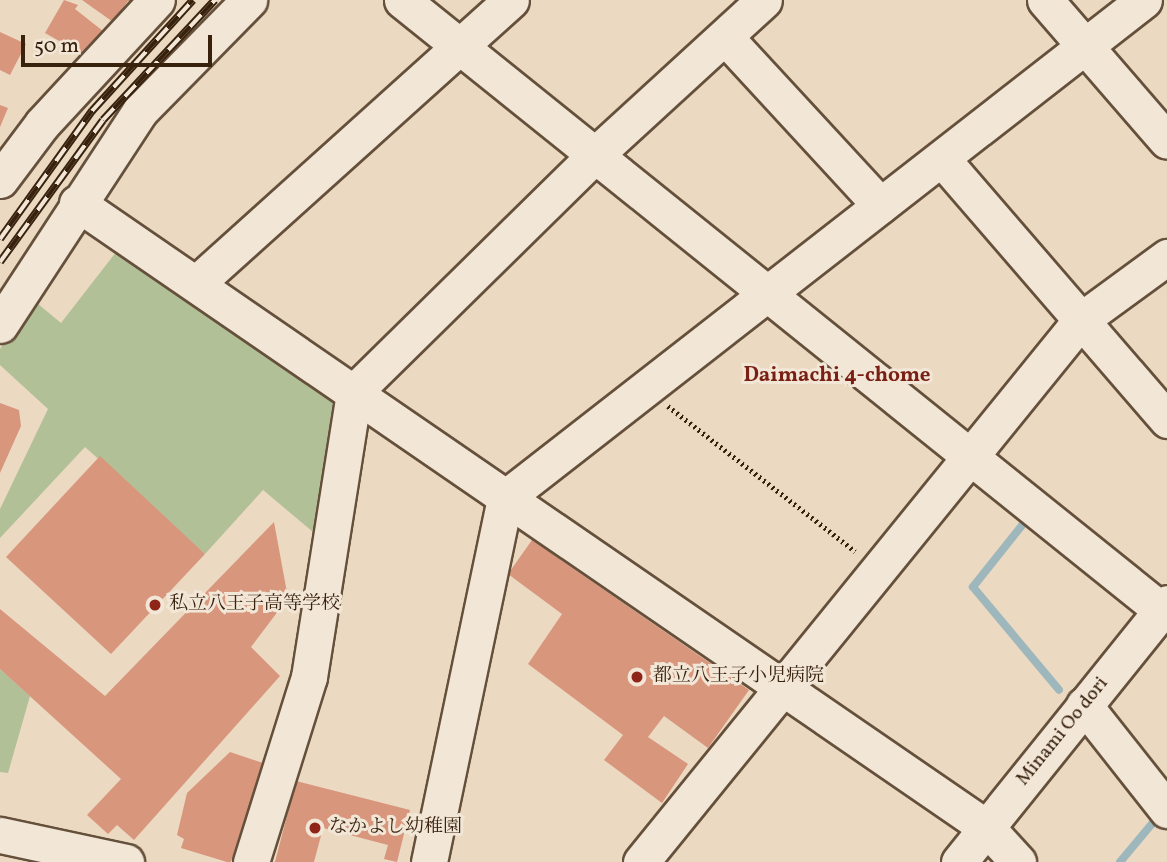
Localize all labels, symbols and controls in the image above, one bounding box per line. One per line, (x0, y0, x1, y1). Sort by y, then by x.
scale bar (24, 21, 215, 65)
text: 50 m (34, 32, 79, 61)
district label: Daimachi 4-chome (743, 363, 931, 389)
place label: 私立八王子高等学校 (169, 594, 340, 616)
marker: 私立八王子高等学校 (147, 597, 163, 613)
place label: 都立八王子小児病院 (653, 666, 824, 688)
marker: 都立八王子小児病院 (627, 667, 647, 687)
street label: Minami Oo dori (1012, 673, 1114, 791)
place label: なかよし幼稚園 (329, 817, 462, 839)
marker: なかよし幼稚園 (307, 820, 323, 836)

